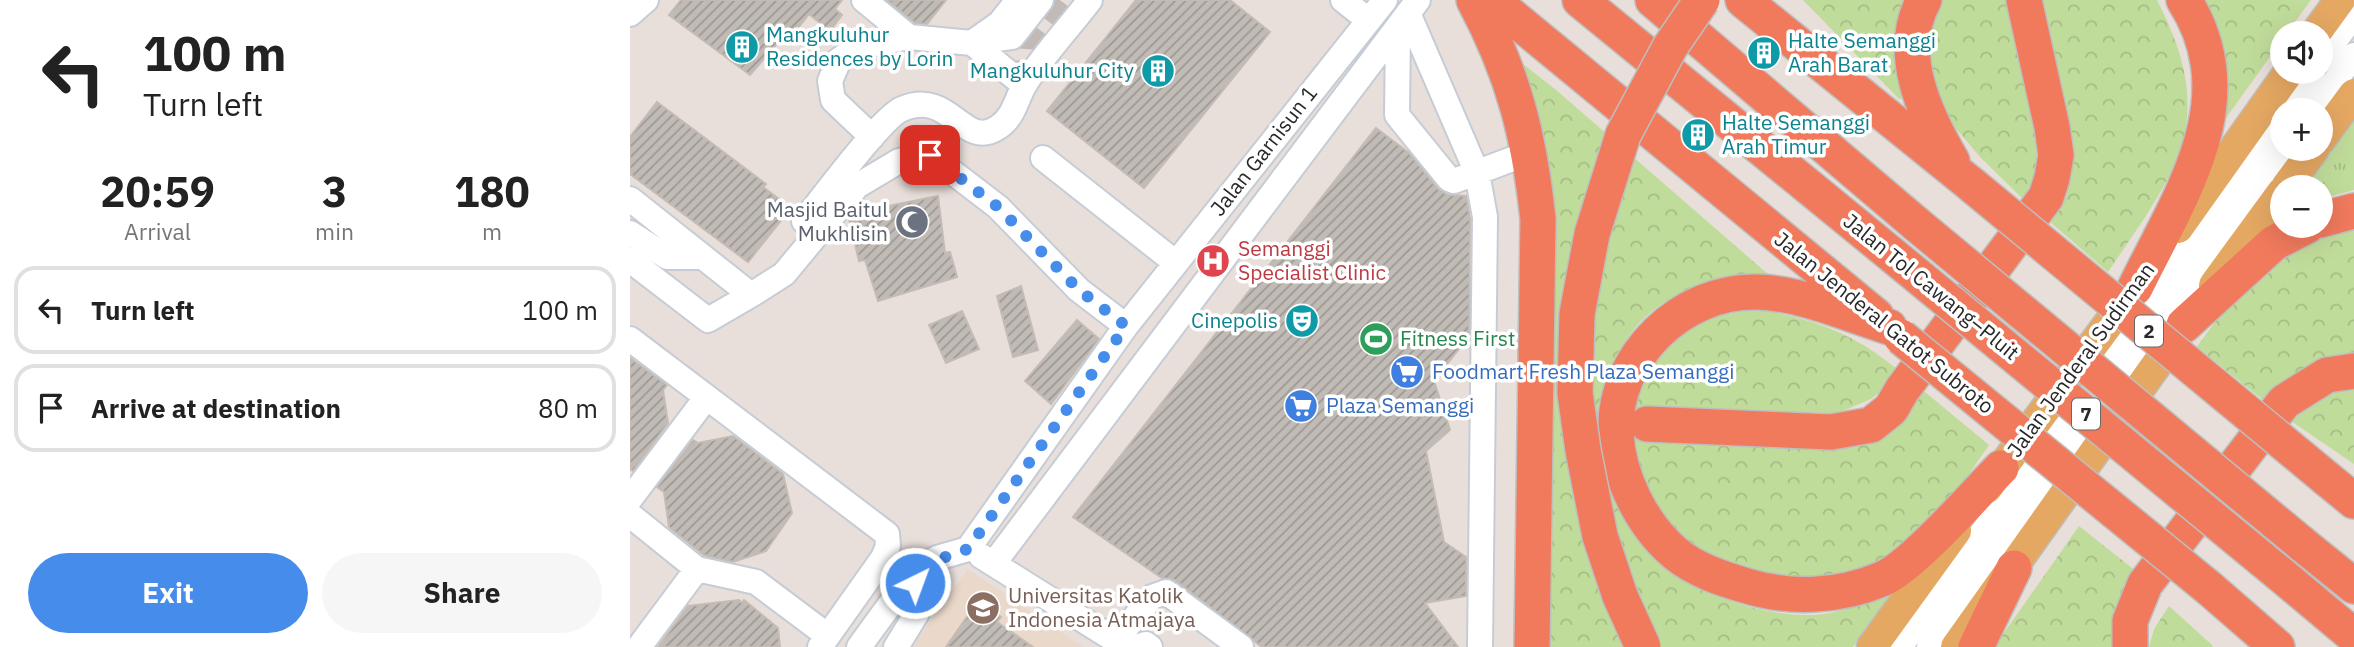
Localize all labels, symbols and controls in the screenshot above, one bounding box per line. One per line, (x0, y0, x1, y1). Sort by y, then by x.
place label: Mangkuluhur Residences by Lorin (766, 20, 953, 72)
text: 100 m (143, 21, 287, 84)
map controls (2270, 21, 2333, 238)
button: sound (2270, 21, 2333, 84)
place label: Halte Semanggi Arah Barat (1788, 26, 1936, 78)
icon: left (28, 28, 119, 119)
building icon: Mangkuluhur Residences by Lorin (723, 28, 761, 66)
building icon: Halte Semanggi Arah Barat (1745, 34, 1783, 72)
building icon: Mangkuluhur City (1139, 52, 1177, 90)
place label: Mangkuluhur City (970, 56, 1135, 84)
street label: Jalan Garnisun 1 (1204, 79, 1323, 221)
text: Turn left (143, 83, 263, 125)
button: + (2270, 98, 2333, 161)
place label: Halte Semanggi Arah Timur (1722, 108, 1870, 160)
building icon: Halte Semanggi Arah Timur (1679, 116, 1717, 154)
pin (900, 125, 960, 185)
icon: arrive (911, 136, 949, 174)
text: 20:59 (100, 164, 215, 219)
text: 3 (322, 164, 347, 219)
text: 180 (454, 164, 530, 219)
button: − (2270, 175, 2333, 238)
place label: Masjid Baitul Mukhlisin (767, 195, 888, 247)
mosque icon: Masjid Baitul Mukhlisin (893, 203, 931, 241)
street label: Jalan Tol Cawang–Pluit (1838, 207, 2025, 366)
text: Arrival (124, 216, 191, 246)
text: min (315, 216, 354, 246)
text: m (482, 216, 502, 246)
street label: Jalan Jenderal Gatot Subroto (1769, 225, 2000, 420)
place label: Semanggi Specialist Clinic (1238, 234, 1386, 286)
hospital icon: Semanggi Specialist Clinic (1194, 242, 1232, 280)
street label: Jalan Jenderal Sudirman (2000, 257, 2160, 462)
icon: left (32, 291, 70, 329)
text: Turn left (91, 293, 194, 327)
text: 100 m (522, 293, 598, 327)
theatre icon: Cinepolis (1283, 302, 1321, 340)
place label: Cinepolis (1191, 306, 1278, 334)
road number: 2 (2135, 316, 2163, 346)
sports icon: Fitness First (1357, 320, 1395, 358)
place label: Fitness First (1400, 324, 1515, 352)
supermarket icon: Foodmart Fresh Plaza Semanggi (1388, 353, 1426, 391)
place label: Foodmart Fresh Plaza Semanggi (1432, 357, 1734, 385)
supermarket icon: Plaza Semanggi (1282, 387, 1320, 425)
icon: arrive (32, 389, 70, 427)
text: Arrive at destination (91, 391, 341, 425)
text: 80 m (538, 391, 598, 425)
place label: Plaza Semanggi (1326, 391, 1474, 419)
road number: 7 (2072, 398, 2100, 430)
position arrow (878, 546, 952, 620)
button: Exit (28, 553, 308, 633)
button: Share (322, 553, 602, 633)
place label: Universitas Katolik Indonesia Atmajaya (1008, 581, 1195, 633)
school or university icon: Universitas Katolik Indonesia Atmajaya (964, 589, 1002, 627)

